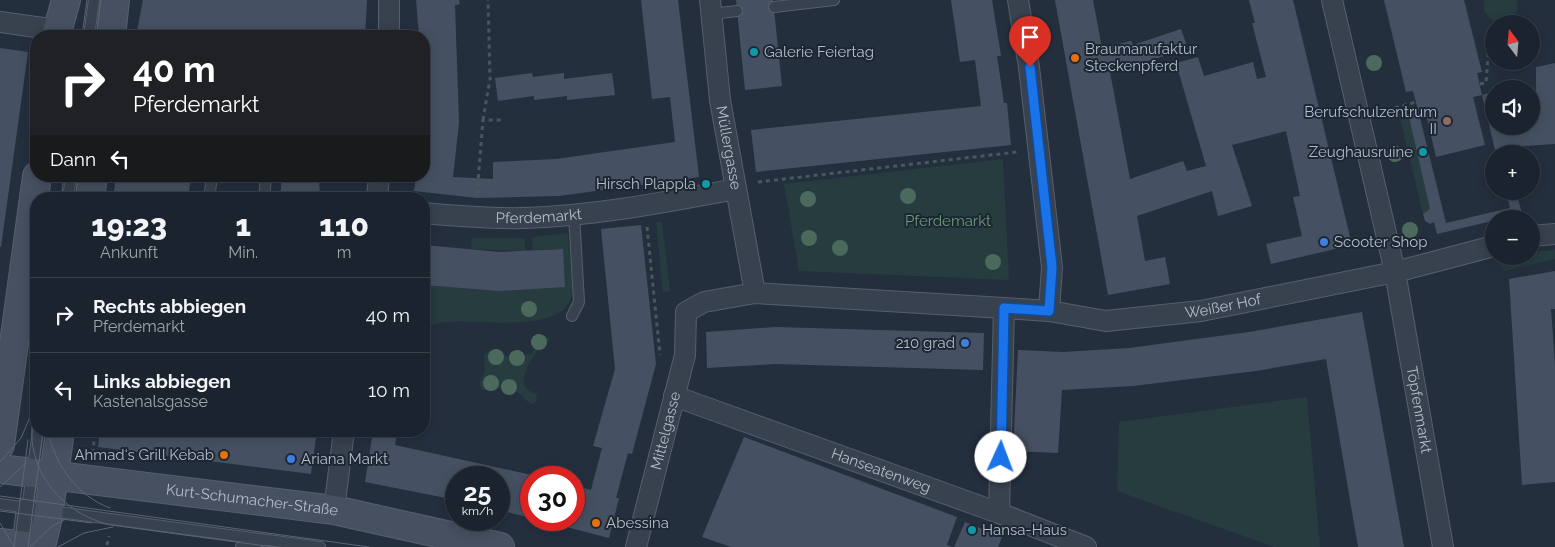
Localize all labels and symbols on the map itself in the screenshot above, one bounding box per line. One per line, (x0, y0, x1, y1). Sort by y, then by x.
north arrow (1485, 15, 1540, 70)
pin (1009, 16, 1051, 67)
place label: Braumanufaktur Steckenpferd (1085, 40, 1198, 75)
place label: Galerie Feiertag (764, 43, 874, 61)
marker: Galerie Feiertag (748, 46, 760, 58)
marker: Braumanufaktur Steckenpferd (1069, 52, 1081, 64)
place label: Berufschulzentrum II (1304, 103, 1437, 138)
street label: Müllergasse (712, 104, 745, 191)
marker: Berufschulzentrum II (1441, 115, 1453, 127)
place label: Zeughausruine (1309, 143, 1413, 161)
marker: Zeughausruine (1417, 146, 1429, 158)
place label: Hirsch Plappla (596, 175, 696, 193)
marker: Hirsch Plappla (700, 178, 712, 190)
street label: Pferdemarkt (495, 205, 583, 227)
park label: Pferdemarkt (905, 212, 991, 230)
place label: Scooter Shop (1334, 233, 1427, 251)
marker: Scooter Shop (1318, 236, 1330, 248)
street label: Weißer Hof (1184, 290, 1264, 322)
place label: 210 grad (896, 334, 955, 352)
marker: 210 grad (959, 337, 971, 349)
street label: Töpfenmarkt (1403, 365, 1435, 455)
street label: Mittelgasse (647, 390, 684, 472)
position arrow (974, 430, 1026, 482)
street label: Hanseatenweg (829, 444, 933, 497)
place label: Ahmad‘s Grill Kebab (74, 446, 214, 464)
marker: Ahmad‘s Grill Kebab (218, 449, 230, 461)
place label: Ariana Markt (301, 450, 388, 468)
marker: Ariana Markt (285, 453, 297, 465)
speed limit sign: 30 (520, 466, 585, 531)
street label: Kurt-Schumacher-Straße (165, 480, 339, 519)
place label: Abessina (606, 514, 669, 532)
marker: Abessina (590, 517, 602, 529)
place label: Hansa-Haus (982, 521, 1067, 539)
marker: Hansa-Haus (966, 524, 978, 536)

